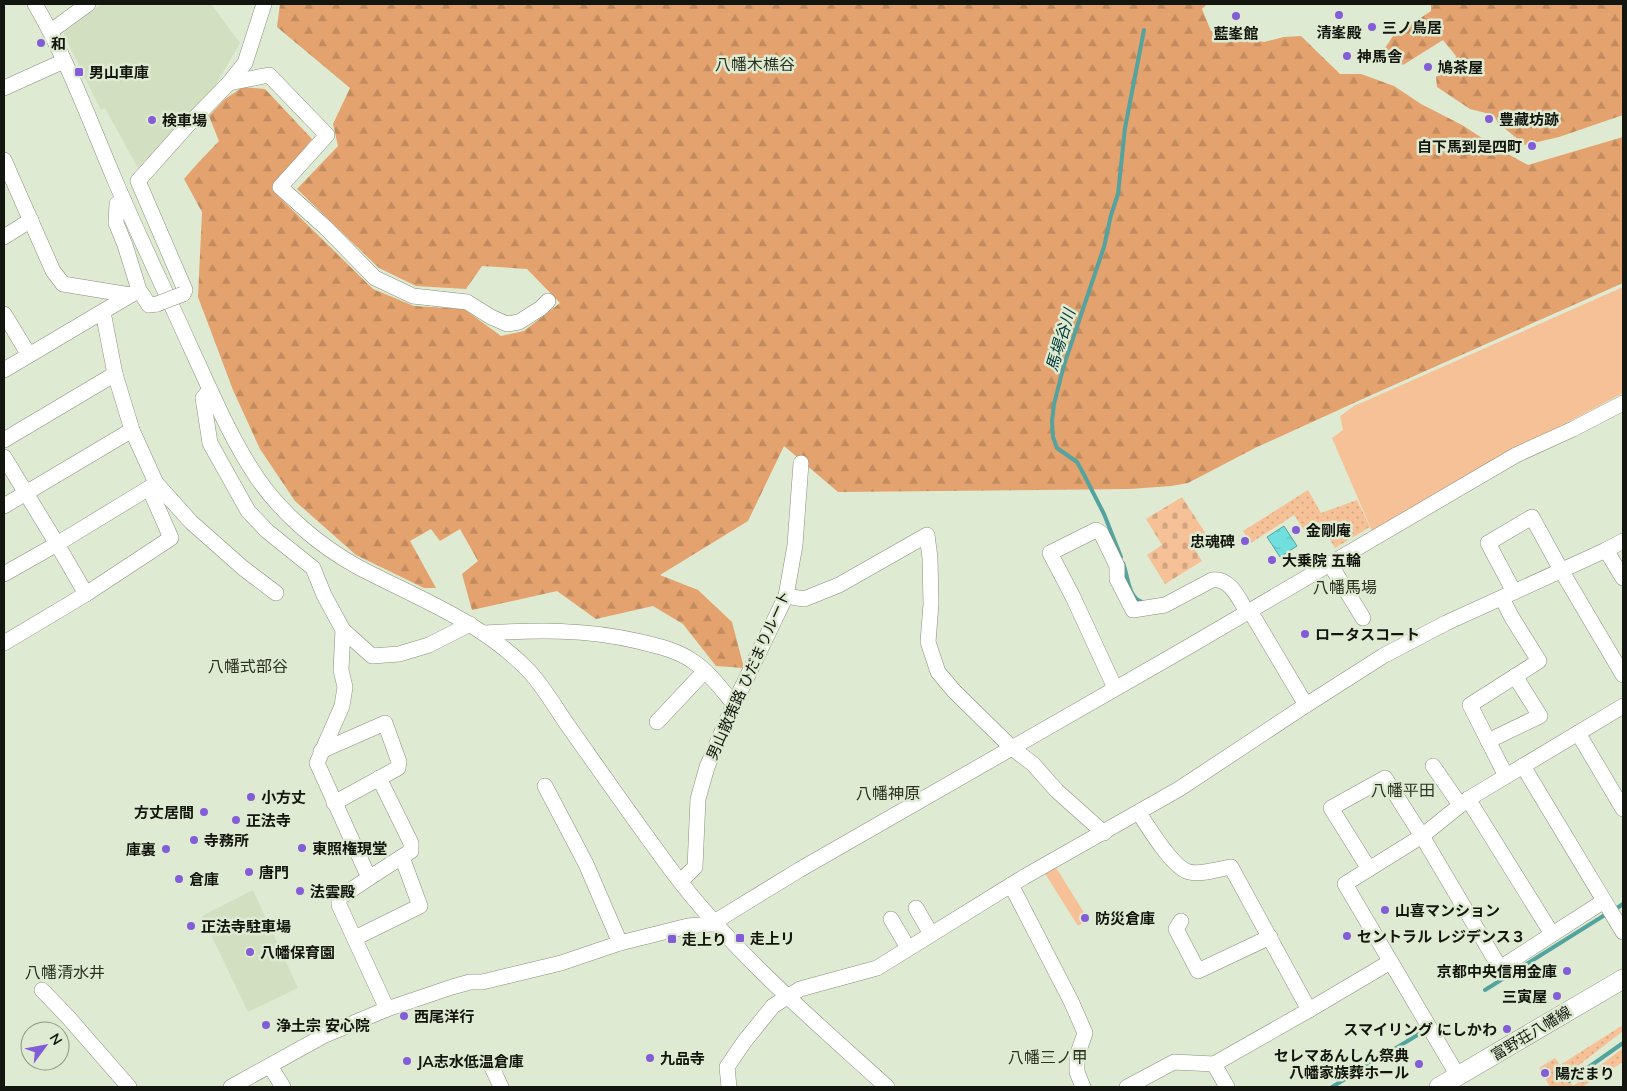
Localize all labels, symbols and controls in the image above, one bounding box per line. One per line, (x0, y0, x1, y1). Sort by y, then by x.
marker: 清峯殿 (1333, 9, 1345, 21)
marker: 藍峯館 (1230, 10, 1242, 22)
place label: 三ノ鳥居 (1382, 18, 1442, 37)
marker: 三ノ鳥居 (1366, 21, 1378, 33)
place label: 清峯殿 (1316, 23, 1362, 42)
place label: 藍峯館 (1213, 24, 1259, 43)
place label: 和 (51, 34, 66, 53)
marker: 和 (35, 37, 47, 49)
place label: 神馬舎 (1356, 47, 1403, 66)
marker: 神馬舎 (1341, 50, 1353, 62)
district label: 八幡木樵谷 (715, 54, 795, 74)
place label: 鳩茶屋 (1438, 58, 1483, 77)
marker: 鳩茶屋 (1422, 61, 1434, 73)
place label: 男山車庫 (89, 63, 149, 82)
marker: 男山車庫 (73, 66, 85, 78)
place label: 豊藏坊跡 (1499, 110, 1559, 129)
place label: 検車場 (162, 111, 207, 130)
marker: 豊藏坊跡 (1483, 113, 1495, 125)
marker: 検車場 (146, 114, 158, 126)
place label: 自下馬到是四町 (1417, 137, 1522, 156)
marker: 自下馬到是四町 (1526, 140, 1538, 152)
water label: 馬場谷川 (1041, 305, 1080, 374)
place label: 金剛庵 (1306, 521, 1351, 540)
marker: 金剛庵 (1290, 524, 1302, 536)
place label: 忠魂碑 (1190, 532, 1235, 551)
marker: 忠魂碑 (1239, 535, 1251, 547)
place label: 大乗院 五輪 (1282, 551, 1361, 570)
marker: 大乗院 五輪 (1266, 554, 1278, 566)
district label: 八幡馬場 (1313, 577, 1377, 597)
street label: 男山散策路 ひだまりルート (702, 587, 794, 763)
place label: ロータスコート (1315, 625, 1420, 644)
marker: ロータスコート (1299, 628, 1311, 640)
district label: 八幡式部谷 (208, 656, 288, 676)
district label: 八幡平田 (1371, 780, 1435, 800)
district label: 八幡神原 (856, 783, 920, 803)
place label: 小方丈 (261, 788, 306, 807)
marker: 小方丈 (245, 791, 257, 803)
place label: 方丈居間 (134, 803, 194, 822)
marker: 方丈居間 (198, 806, 210, 818)
place label: 正法寺 (246, 811, 291, 830)
marker: 正法寺 (230, 814, 242, 826)
place label: 寺務所 (204, 831, 249, 850)
marker: 寺務所 (188, 834, 200, 846)
place label: 東照権現堂 (312, 839, 387, 858)
place label: 庫裏 (126, 840, 156, 859)
marker: 東照権現堂 (296, 842, 308, 854)
marker: 庫裏 (160, 843, 172, 855)
place label: 唐門 (259, 863, 289, 882)
marker: 唐門 (243, 866, 255, 878)
place label: 倉庫 (189, 870, 219, 889)
marker: 倉庫 (173, 873, 185, 885)
place label: 法雲殿 (310, 882, 355, 901)
marker: 法雲殿 (294, 885, 306, 897)
place label: 山喜マンション (1395, 901, 1500, 920)
marker: 山喜マンション (1379, 904, 1391, 916)
place label: 防災倉庫 (1095, 909, 1155, 928)
marker: 防災倉庫 (1079, 912, 1091, 924)
place label: 正法寺駐車場 (201, 917, 291, 936)
marker: 正法寺駐車場 (185, 920, 197, 932)
place label: セントラル レジデンス３ (1357, 927, 1526, 946)
place label: 走上リ (750, 929, 795, 948)
place label: 走上り (682, 930, 727, 949)
marker: セントラル レジデンス３ (1341, 930, 1353, 942)
marker: 走上リ (734, 932, 746, 944)
marker: 走上り (666, 933, 678, 945)
place label: 八幡保育園 (260, 943, 335, 962)
marker: 八幡保育園 (244, 946, 256, 958)
district label: 八幡清水井 (25, 962, 105, 982)
place label: 京都中央信用金庫 (1437, 962, 1557, 981)
marker: 京都中央信用金庫 (1561, 965, 1573, 977)
place label: 三寅屋 (1502, 987, 1547, 1006)
marker: 三寅屋 (1551, 990, 1563, 1002)
street label: 富野荘八幡線 (1488, 1002, 1574, 1064)
place label: 西尾洋行 (414, 1007, 474, 1026)
marker: 西尾洋行 (398, 1010, 410, 1022)
place label: 浄土宗 安心院 (276, 1016, 370, 1035)
marker: 浄土宗 安心院 (260, 1019, 272, 1031)
place label: スマイリング にしかわ (1343, 1020, 1497, 1039)
north arrow (20, 1021, 70, 1071)
marker: スマイリング にしかわ (1501, 1023, 1513, 1035)
text: N (46, 1030, 66, 1048)
place label: セレマあんしん祭典 八幡家族葬ホール (1274, 1046, 1409, 1082)
district label: 八幡三ノ甲 (1008, 1047, 1088, 1067)
place label: 九品寺 (660, 1049, 705, 1068)
place label: JA志水低温倉庫 (417, 1052, 524, 1071)
marker: 九品寺 (644, 1052, 656, 1064)
marker: JA志水低温倉庫 (401, 1055, 413, 1067)
marker: セレマあんしん祭典 八幡家族葬ホール (1413, 1058, 1425, 1070)
place label: 陽だまり (1555, 1064, 1615, 1083)
marker: 陽だまり (1539, 1067, 1551, 1079)

